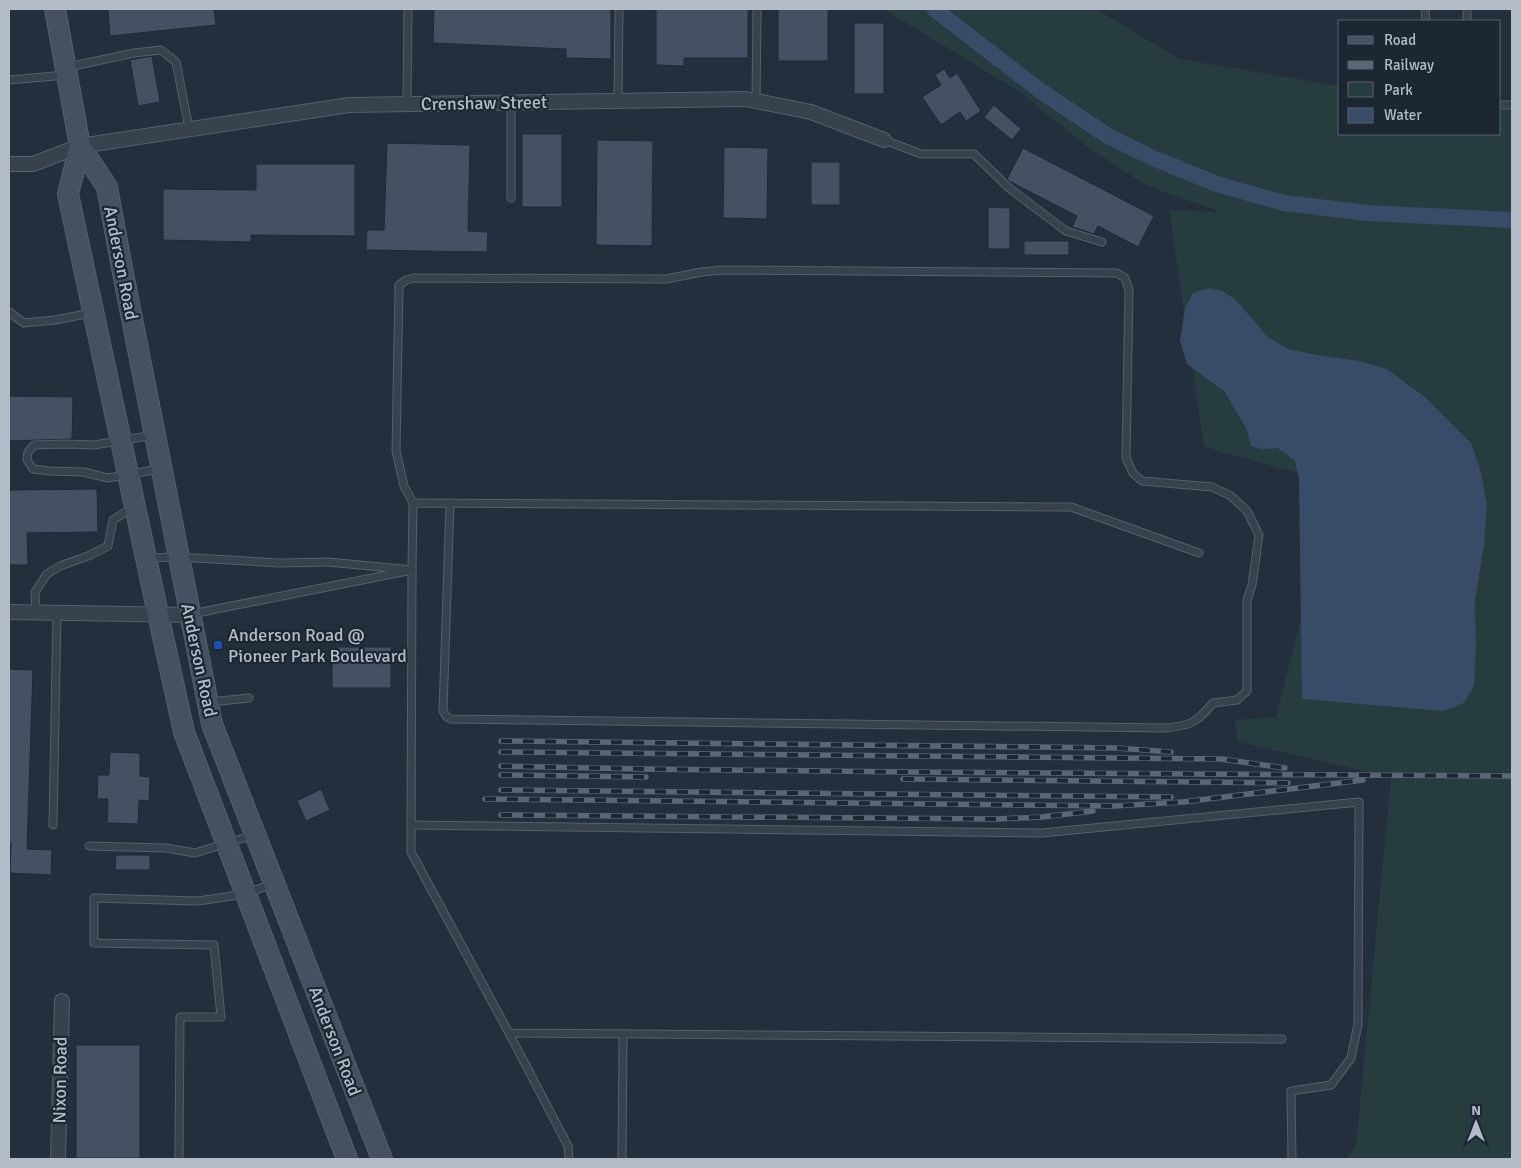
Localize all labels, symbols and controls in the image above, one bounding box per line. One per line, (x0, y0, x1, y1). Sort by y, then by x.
legend (1338, 20, 1501, 135)
text: Road (1384, 31, 1416, 49)
text: Railway (1384, 56, 1434, 74)
text: Park (1384, 81, 1413, 99)
street label: Crenshaw Street (421, 91, 547, 115)
text: Water (1384, 106, 1422, 124)
street label: Anderson Road (99, 204, 143, 322)
street label: Anderson Road (176, 601, 222, 719)
place label: Anderson Road @ Pioneer Park Boulevard (228, 624, 407, 667)
marker: Anderson Road @ Pioneer Park Boulevard (212, 639, 224, 651)
street label: Anderson Road (304, 983, 366, 1099)
street label: Nixon Road (48, 1037, 72, 1123)
north arrow (1451, 1098, 1501, 1148)
text: N (1471, 1102, 1481, 1119)

